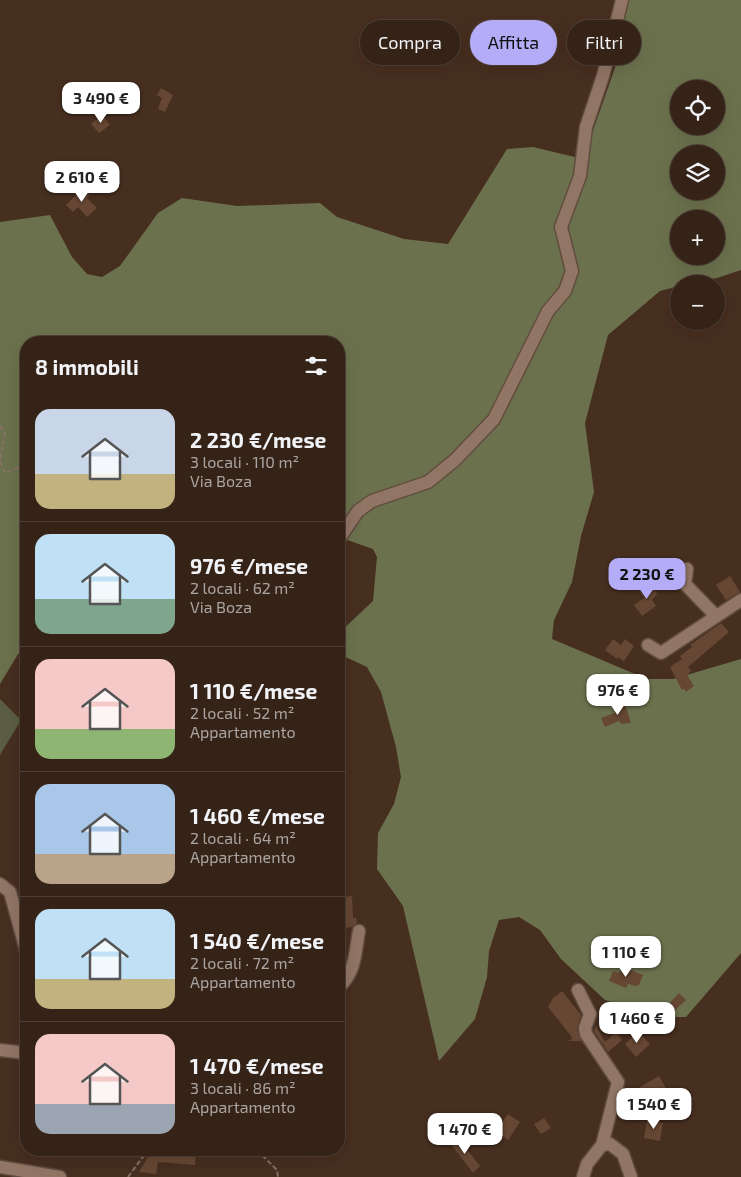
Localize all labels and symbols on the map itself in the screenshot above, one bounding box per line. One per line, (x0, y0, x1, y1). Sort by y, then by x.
pin: 3 490 € (55, 82, 147, 124)
pin: 2 610 € (36, 160, 128, 203)
pin: 2 230 € (601, 558, 693, 600)
pin: 976 € (583, 674, 653, 716)
pin: 1 110 € (580, 936, 672, 978)
pin: 1 460 € (591, 1002, 683, 1044)
pin: 1 540 € (608, 1088, 700, 1130)
pin: 1 470 € (419, 1112, 511, 1155)

